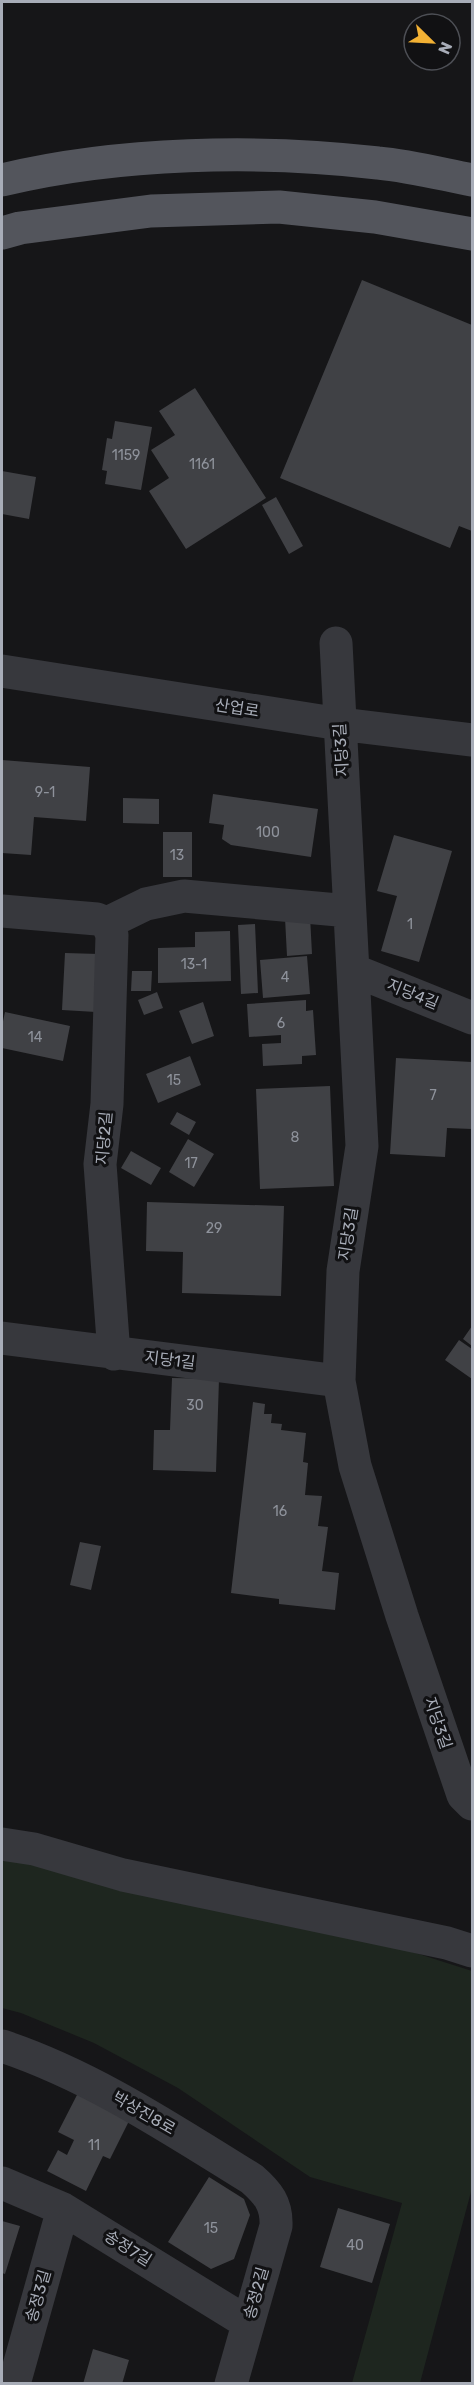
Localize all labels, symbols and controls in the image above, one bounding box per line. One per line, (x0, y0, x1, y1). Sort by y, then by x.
north arrow (402, 12, 462, 72)
text: N (434, 39, 456, 57)
house number: 1159 (112, 447, 140, 464)
house number: 1161 (189, 456, 215, 473)
street label: 산업로 (214, 695, 261, 721)
street label: 지당3길 (330, 723, 352, 777)
house number: 9-1 (35, 784, 55, 801)
house number: 100 (256, 824, 280, 841)
house number: 13 (170, 847, 184, 864)
house number: 1 (407, 916, 413, 933)
house number: 13-1 (181, 956, 207, 973)
house number: 4 (281, 969, 290, 986)
street label: 지당4길 (384, 975, 442, 1013)
house number: 6 (277, 1015, 285, 1032)
house number: 14 (28, 1029, 43, 1046)
house number: 15 (167, 1072, 181, 1089)
house number: 7 (429, 1087, 437, 1104)
street label: 지당2길 (92, 1110, 116, 1166)
house number: 8 (291, 1129, 300, 1146)
house number: 17 (184, 1155, 198, 1172)
street label: 지당3길 (334, 1206, 362, 1262)
house number: 29 (206, 1220, 222, 1237)
street label: 지당1길 (144, 1347, 196, 1373)
house number: 30 (186, 1397, 204, 1414)
house number: 16 (273, 1503, 287, 1520)
street label: 지당3길 (420, 1694, 456, 1752)
street label: 박상진8로 (109, 2088, 179, 2139)
house number: 11 (88, 2137, 100, 2154)
house number: 15 (204, 2220, 218, 2237)
street label: 송정7길 (101, 2226, 155, 2270)
house number: 40 (346, 2237, 364, 2254)
street label: 송정2길 (239, 2265, 273, 2321)
street label: 송정3길 (21, 2268, 55, 2324)

